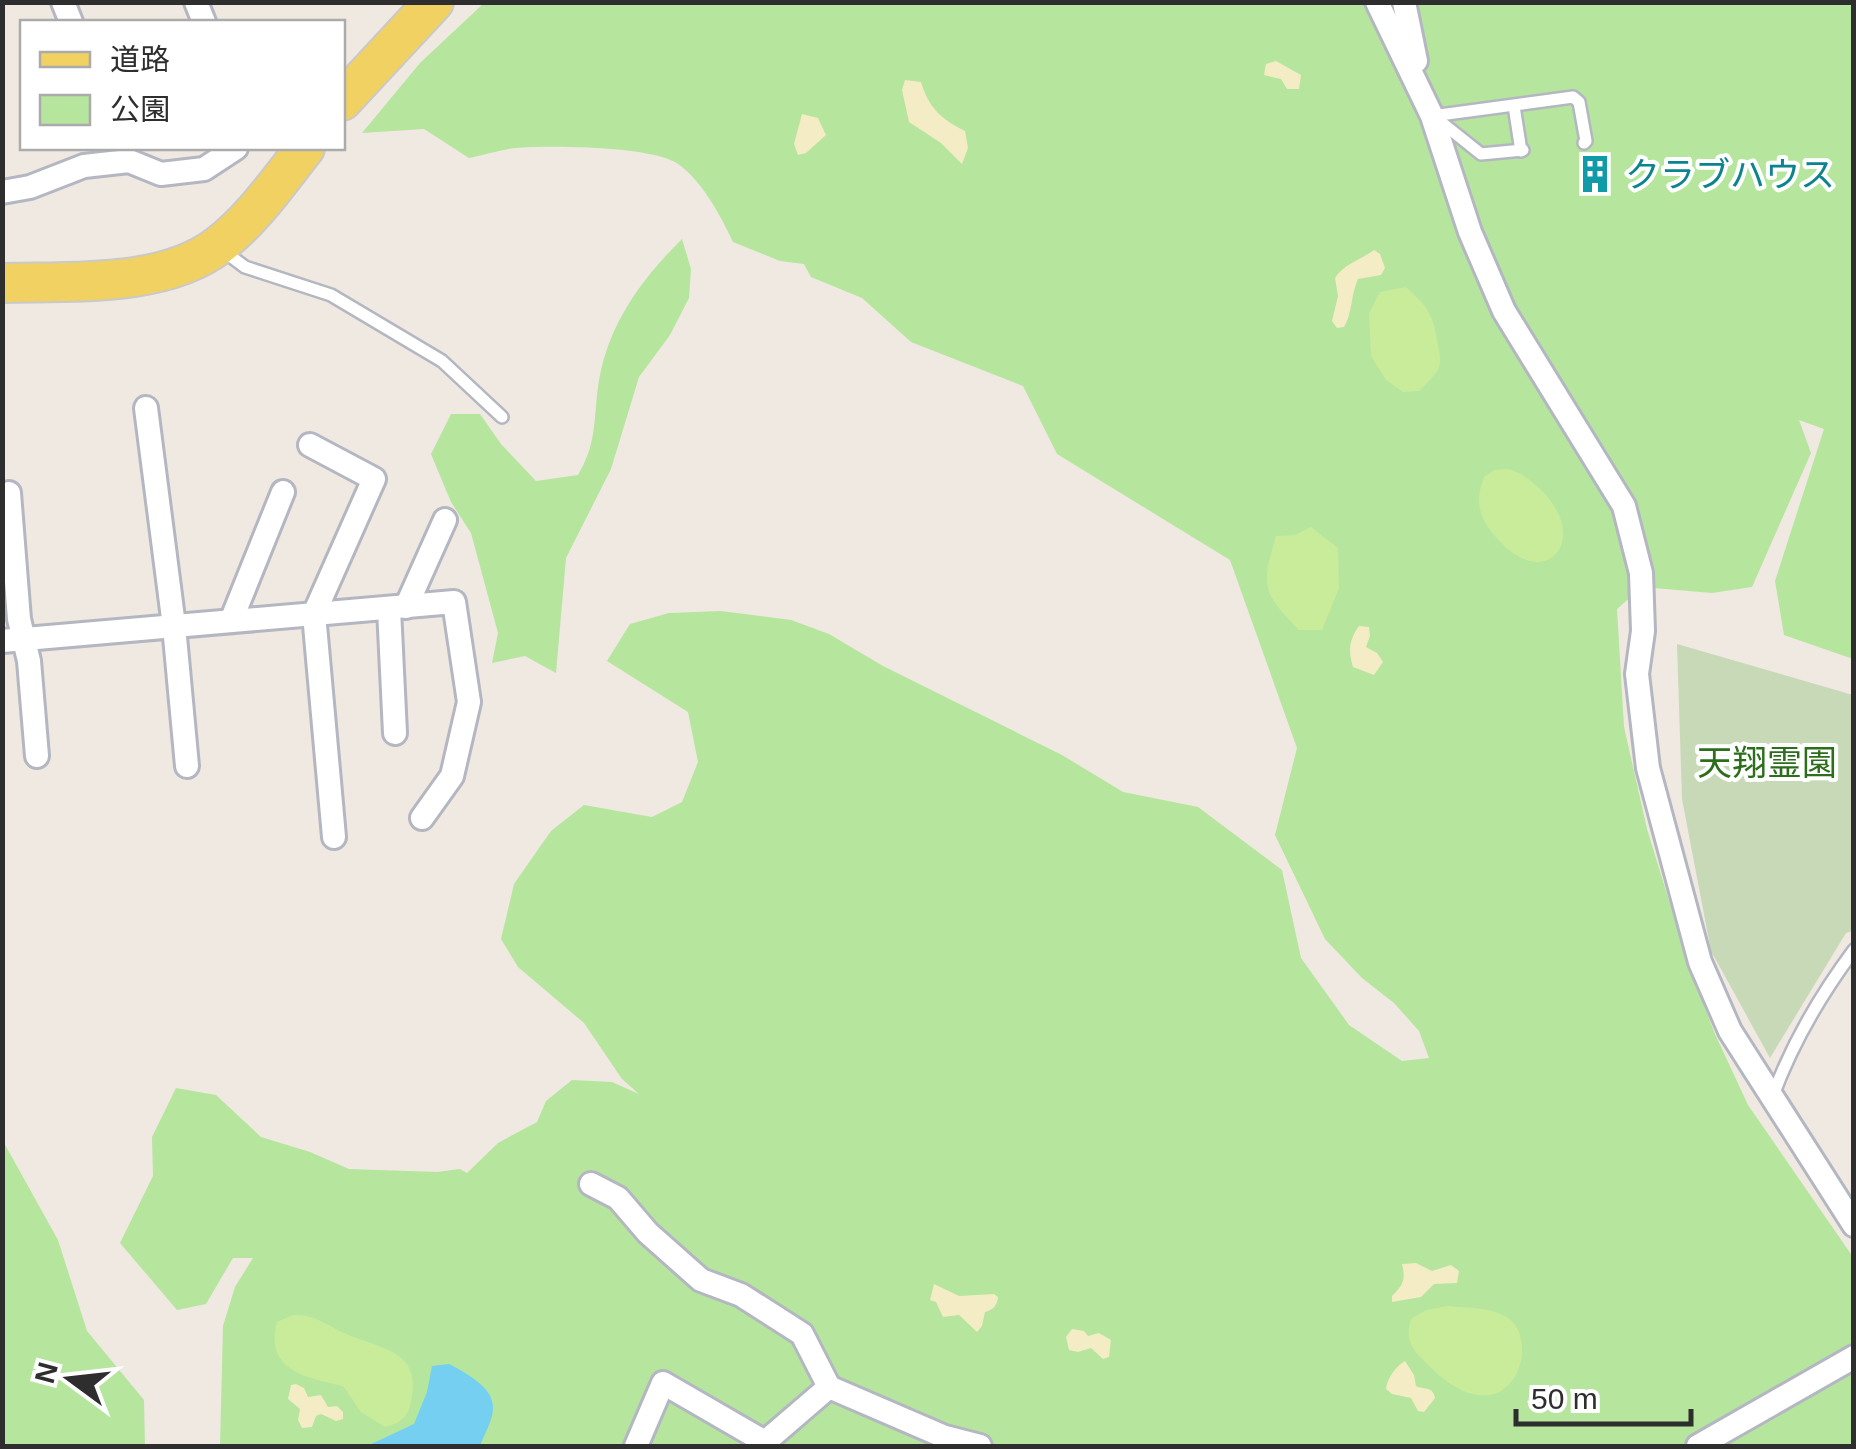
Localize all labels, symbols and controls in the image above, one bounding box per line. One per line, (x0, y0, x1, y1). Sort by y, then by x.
legend (20, 20, 345, 150)
text: 道路 (110, 43, 170, 76)
text: 公園 (110, 93, 170, 126)
building icon: クラブハウス (1574, 153, 1616, 195)
place label: クラブハウス (1625, 155, 1835, 194)
park label: 天翔霊園 (1697, 743, 1837, 782)
north arrow (20, 1329, 120, 1429)
text: N (29, 1359, 64, 1386)
scale bar (1516, 1364, 1691, 1426)
text: 50 m (1531, 1382, 1598, 1415)

